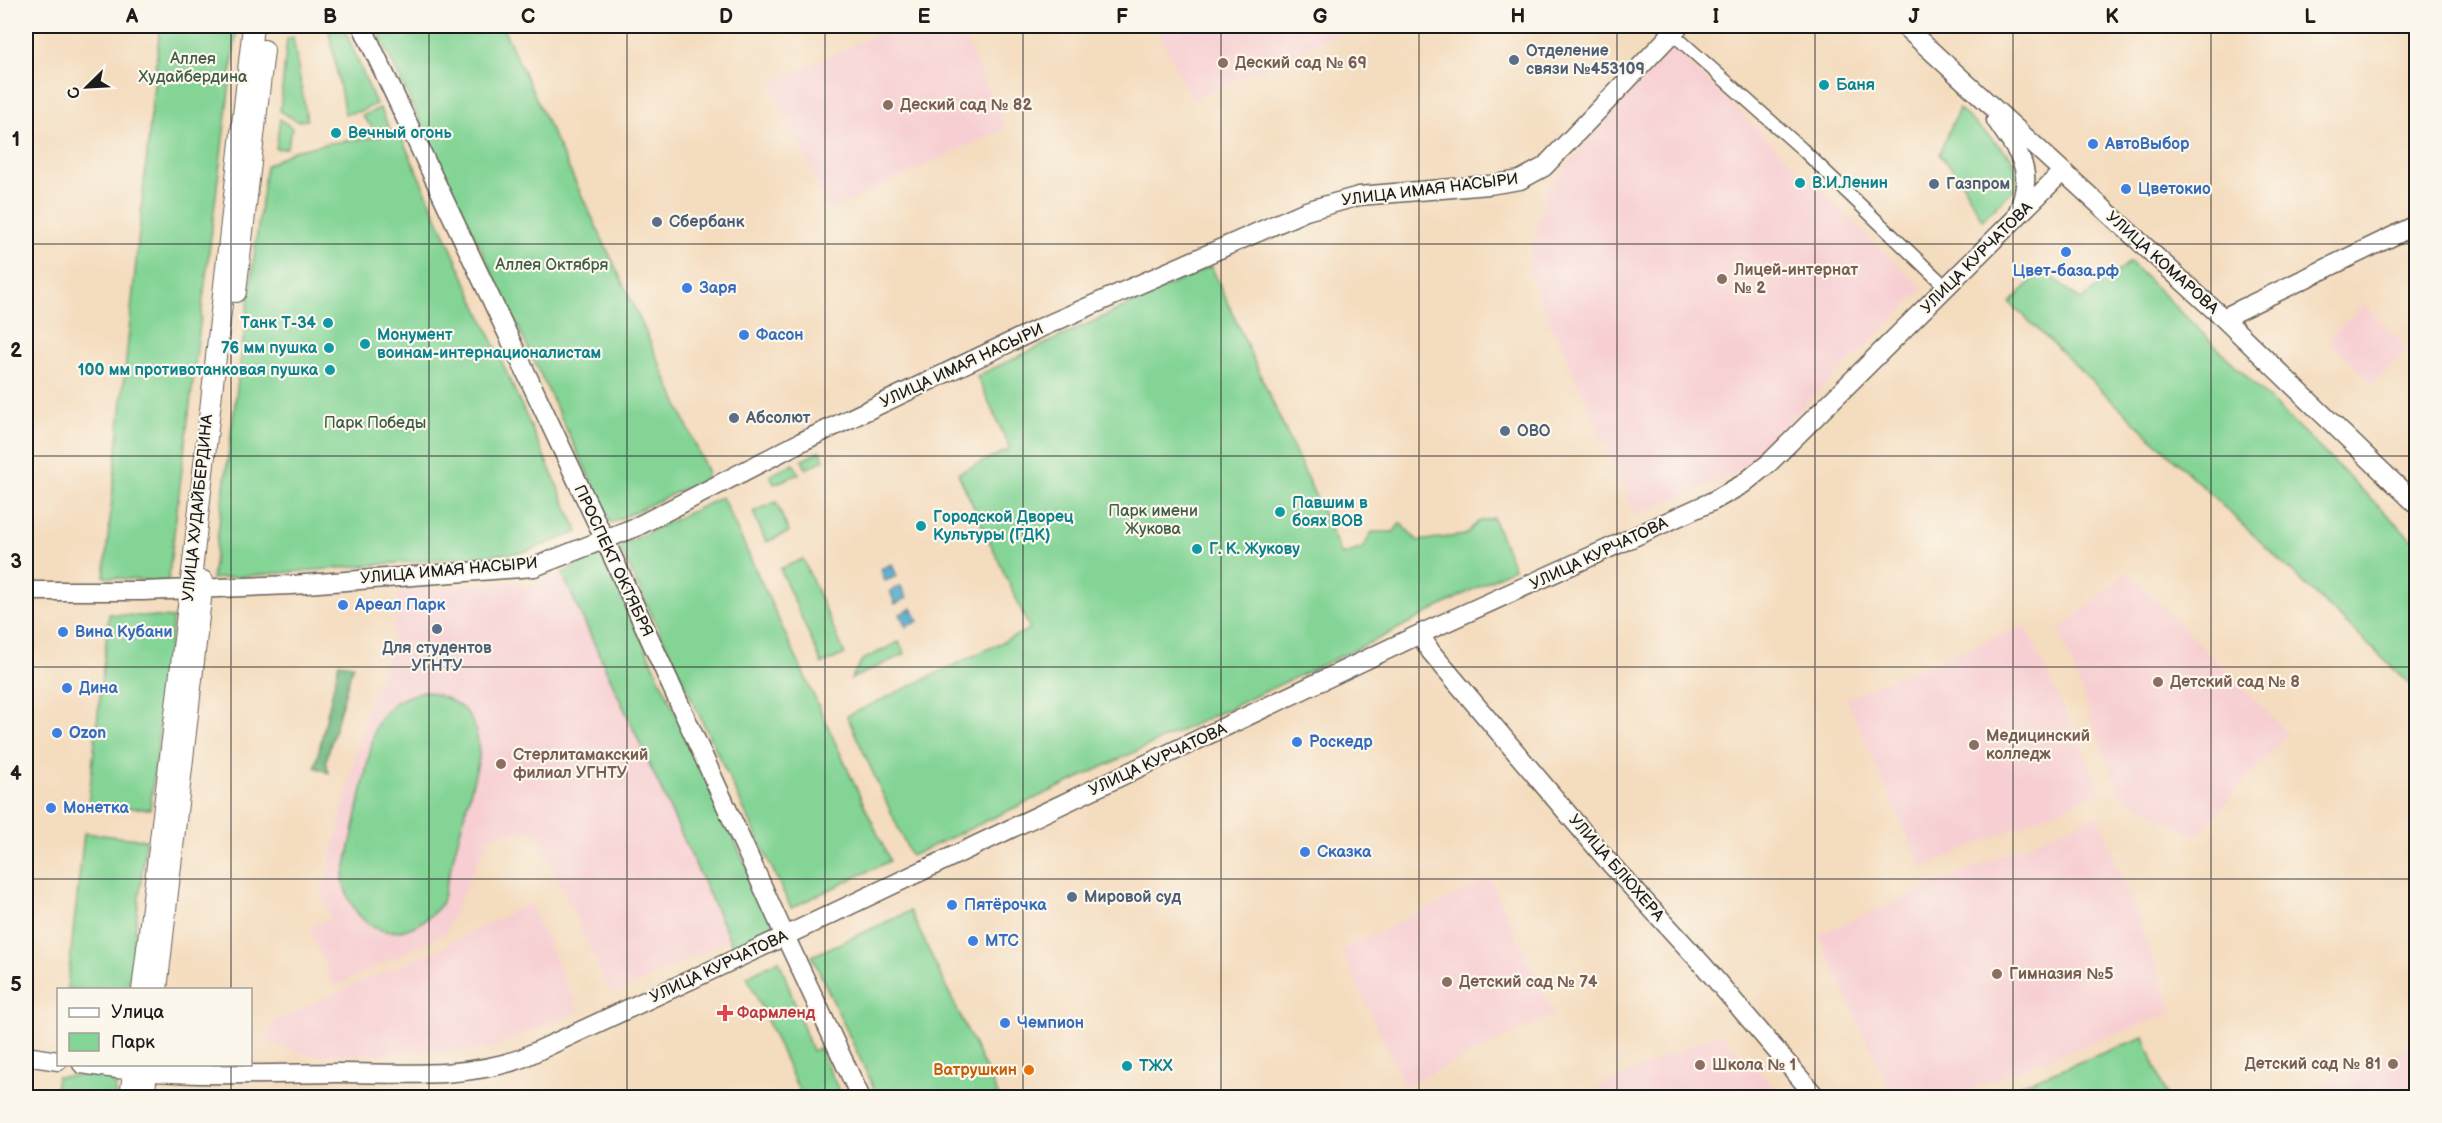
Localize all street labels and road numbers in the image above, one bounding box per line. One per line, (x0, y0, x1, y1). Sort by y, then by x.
street label: УЛИЦА ИМАЯ НАСЫРИ (1341, 170, 1519, 210)
street label: УЛИЦА КУРЧАТОВА (1917, 198, 2037, 318)
street label: УЛИЦА КОМАРОВА (2102, 207, 2222, 319)
street label: УЛИЦА ИМАЯ НАСЫРИ (877, 320, 1047, 412)
street label: УЛИЦА ХУДАЙБЕРДИНА (179, 413, 217, 603)
street label: ПРОСПЕКТ ОКТЯБРЯ (569, 482, 657, 640)
street label: УЛИЦА КУРЧАТОВА (1527, 514, 1671, 594)
street label: УЛИЦА ИМАЯ НАСЫРИ (360, 554, 538, 588)
street label: УЛИЦА КУРЧАТОВА (1086, 720, 1230, 800)
street label: УЛИЦА БЛЮХЕРА (1564, 811, 1668, 926)
street label: УЛИЦА КУРЧАТОВА (647, 927, 791, 1007)

